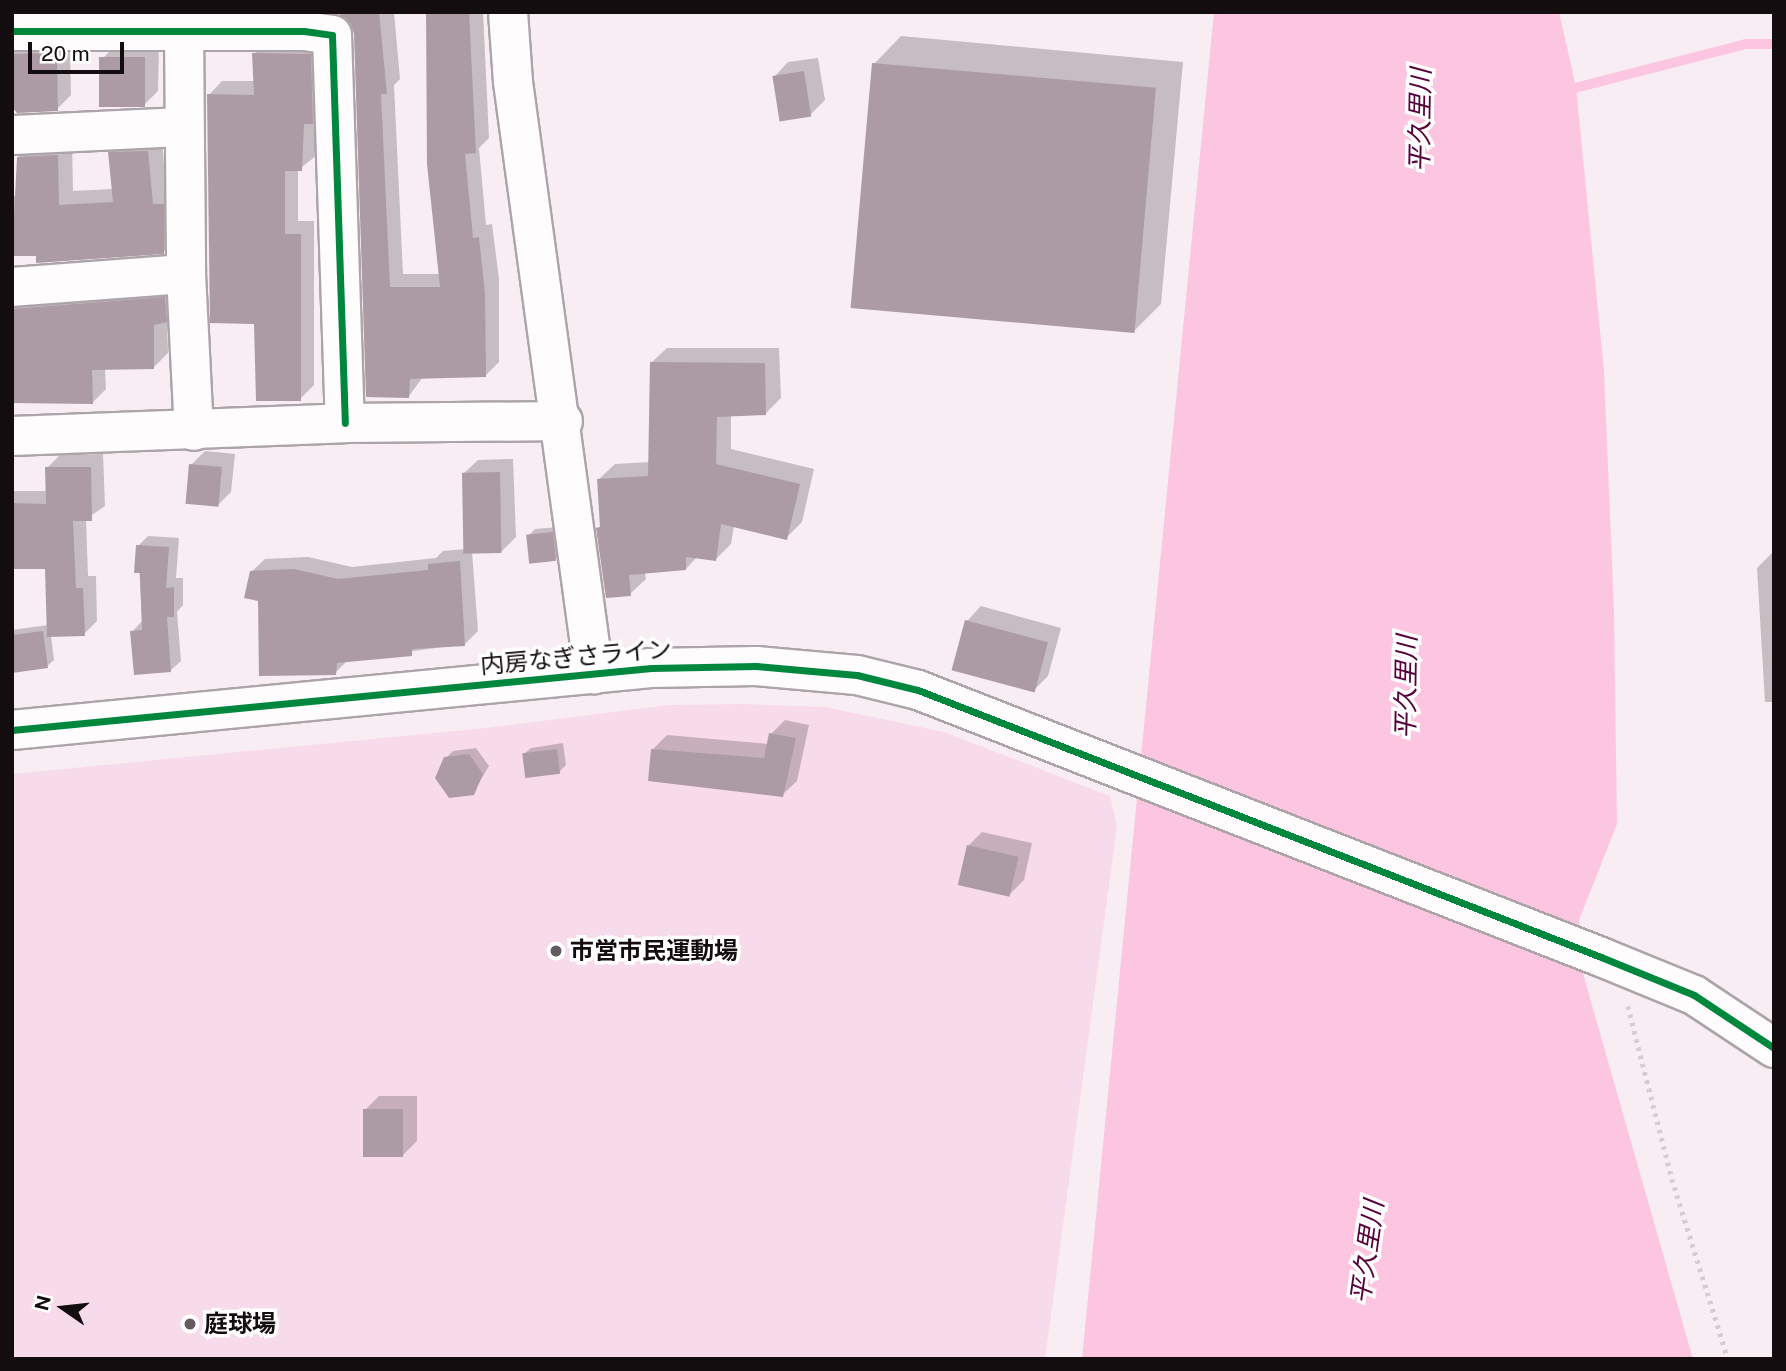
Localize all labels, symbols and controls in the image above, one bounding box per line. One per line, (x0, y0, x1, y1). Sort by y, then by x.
scale bar (32, 28, 128, 72)
text: 20 m (41, 41, 90, 66)
water label: 平久里川 (1403, 68, 1437, 172)
street label: 内房なぎさライン (479, 634, 673, 680)
water label: 平久里川 (1389, 635, 1423, 739)
place label: 市営市民運動場 (570, 937, 738, 965)
marker: 市営市民運動場 (548, 943, 564, 959)
water label: 平久里川 (1344, 1198, 1390, 1306)
north arrow (28, 1273, 98, 1343)
text: N (30, 1293, 55, 1313)
place label: 庭球場 (204, 1310, 276, 1338)
marker: 庭球場 (182, 1316, 198, 1332)

